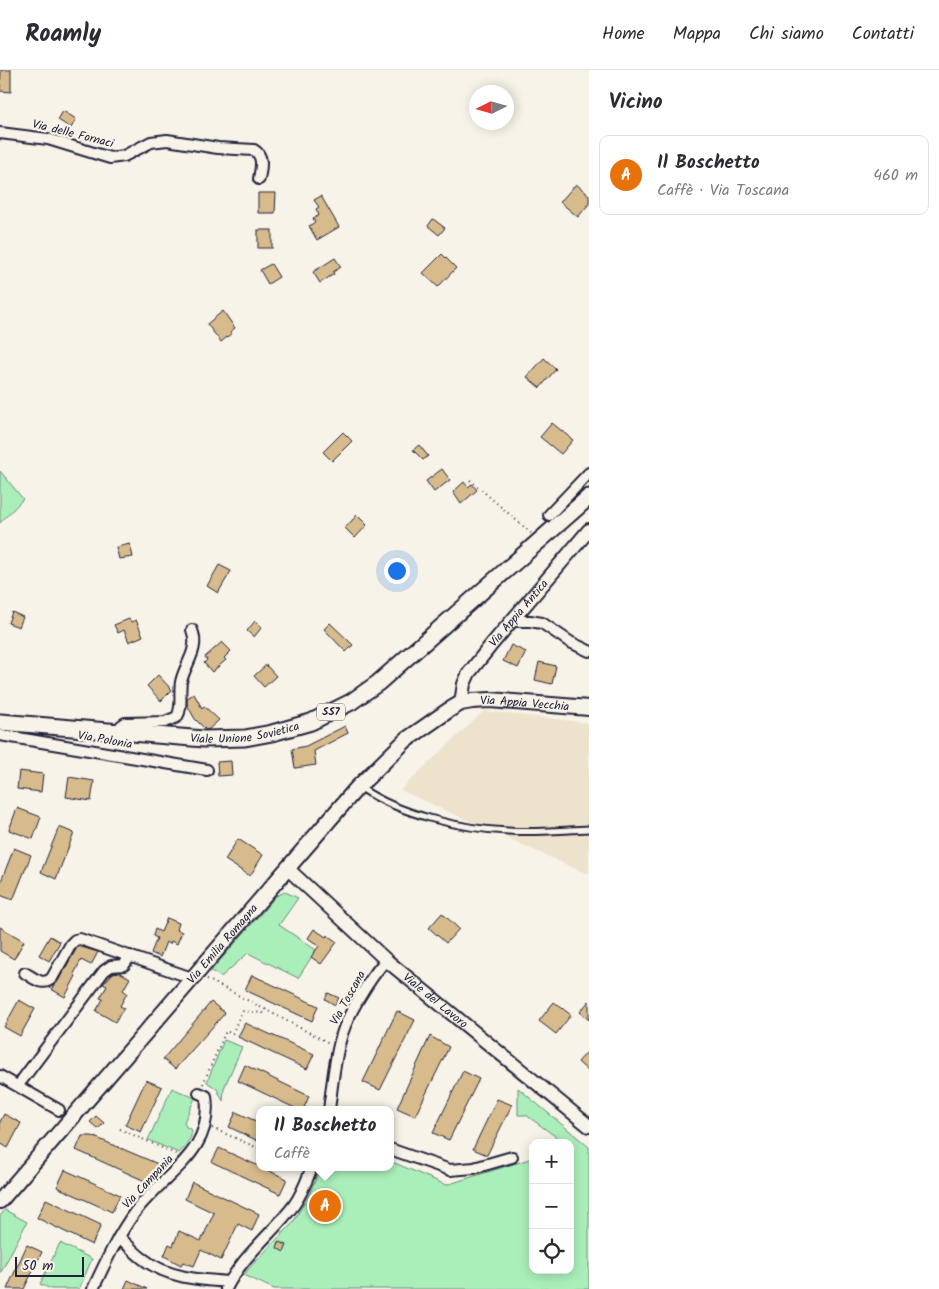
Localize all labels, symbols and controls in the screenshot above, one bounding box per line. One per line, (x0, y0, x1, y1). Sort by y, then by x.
text: Roamly (25, 15, 101, 54)
text: Home (602, 20, 645, 49)
text: Mappa (673, 20, 721, 49)
text: Chi siamo (749, 20, 824, 49)
text: Contatti (852, 20, 914, 49)
north arrow (469, 85, 514, 130)
text: Vicino (609, 86, 663, 119)
street label: Via delle Fornaci (30, 115, 117, 154)
text: Il Boschetto (657, 148, 760, 178)
text: A (621, 163, 631, 188)
text: 460 m (873, 163, 918, 188)
text: Caffè · Via Toscana (657, 178, 789, 203)
your location (384, 558, 410, 584)
street label: Via Appia Antica (484, 575, 553, 651)
street label: Via Appia Vecchia (480, 690, 570, 716)
road number: SS7 (317, 704, 345, 720)
street label: Viale Unione Sovietica (189, 716, 302, 749)
street label: Via Polonia (76, 726, 134, 754)
street label: Via Emilia Romagna (182, 899, 263, 988)
street label: Via Toscana (325, 967, 371, 1029)
street label: Viale del Lavoro (399, 968, 472, 1033)
popup (256, 1106, 394, 1171)
text: Il Boschetto (274, 1111, 376, 1141)
map controls (529, 1139, 574, 1274)
button: + (529, 1139, 574, 1184)
text: Caffè (274, 1141, 310, 1166)
street label: Via Campania (118, 1150, 178, 1213)
button: − (529, 1184, 574, 1229)
pin: A (309, 1187, 341, 1225)
button: locate (529, 1229, 574, 1274)
scale bar (15, 1254, 84, 1277)
text: 50 m (22, 1255, 53, 1277)

